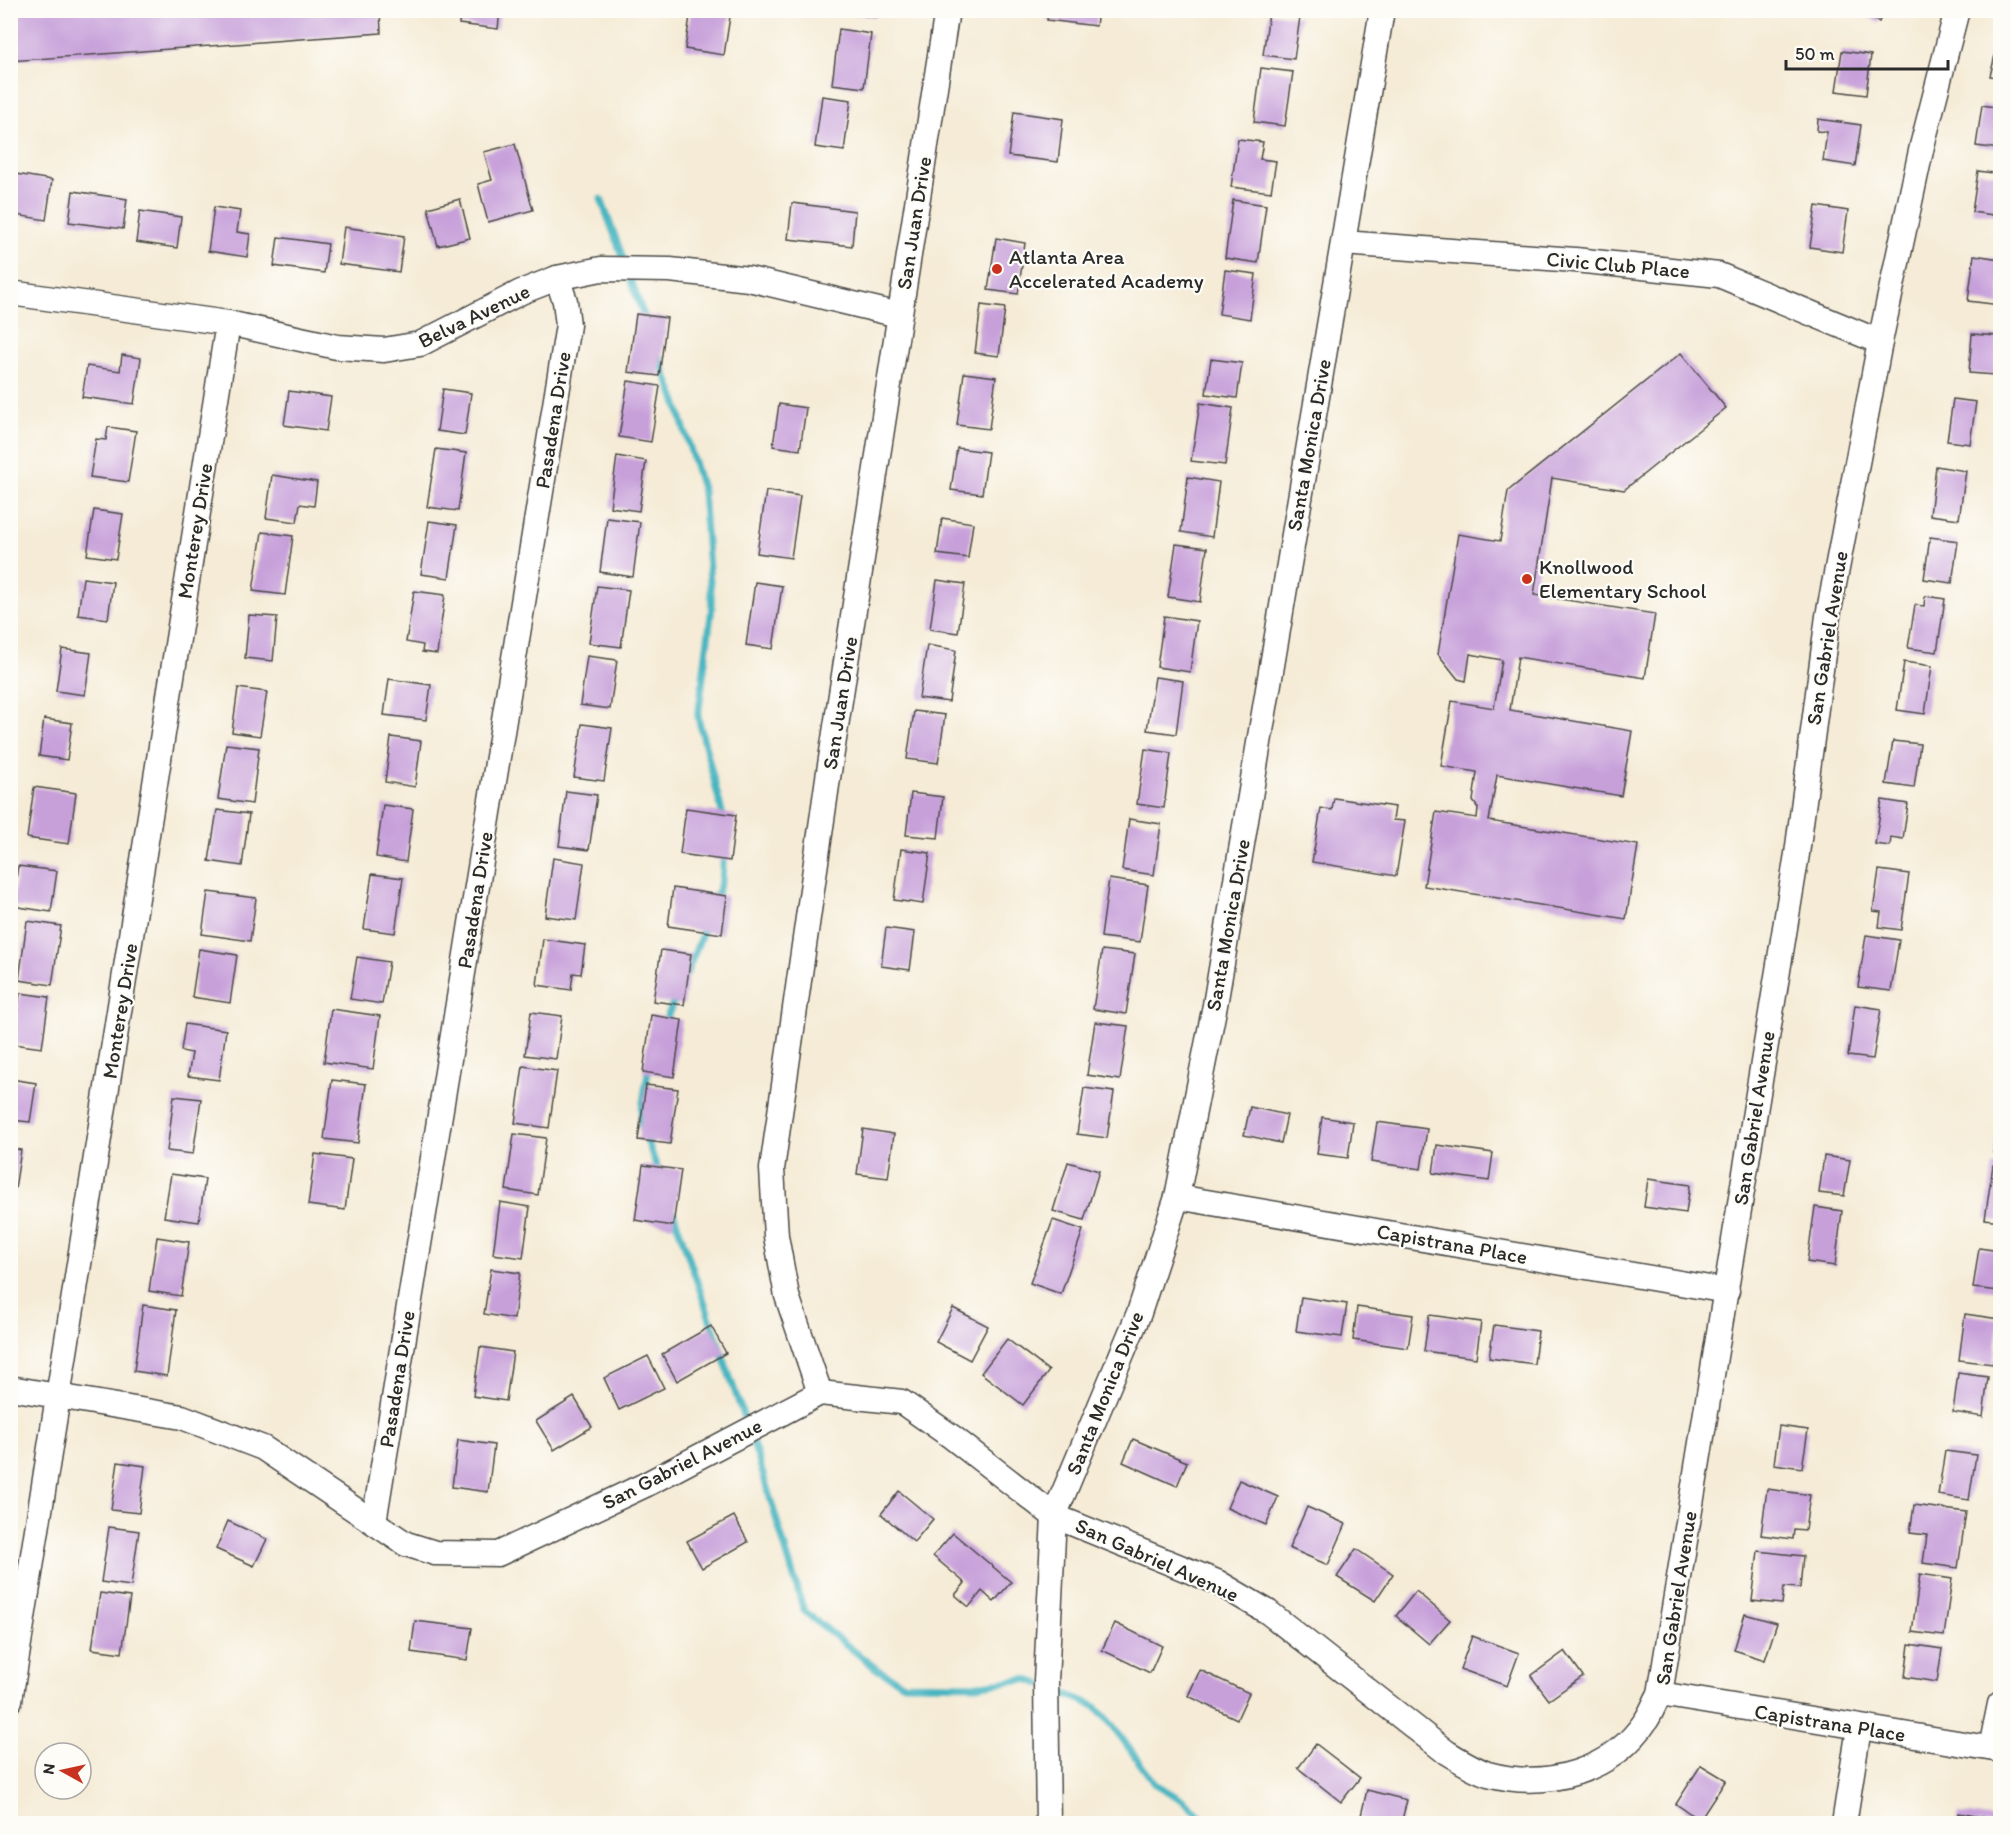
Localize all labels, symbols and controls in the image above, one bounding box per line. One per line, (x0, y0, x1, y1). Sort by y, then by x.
scale bar (1786, 33, 1948, 71)
text: 50 m (1795, 43, 1835, 65)
street label: San Juan Drive (891, 154, 936, 291)
place label: Atlanta Area Accelerated Academy (1009, 244, 1204, 293)
street label: Civic Club Place (1545, 246, 1691, 283)
marker: Atlanta Area Accelerated Academy (990, 262, 1004, 276)
street label: Belva Avenue (414, 278, 534, 353)
street label: Pasadena Drive (529, 350, 576, 490)
street label: Santa Monica Drive (1281, 357, 1336, 533)
street label: Monterey Drive (171, 461, 218, 600)
street label: San Gabriel Avenue (1800, 549, 1853, 727)
place label: Knollwood Elementary School (1539, 554, 1707, 603)
marker: Knollwood Elementary School (1520, 572, 1534, 586)
street label: San Juan Drive (817, 634, 862, 771)
street label: Pasadena Drive (451, 830, 498, 970)
street label: Santa Monica Drive (1200, 837, 1255, 1013)
street label: Monterey Drive (96, 941, 143, 1080)
street label: San Gabriel Avenue (1727, 1029, 1780, 1207)
street label: Capistrana Place (1375, 1218, 1529, 1269)
street label: Santa Monica Drive (1060, 1307, 1149, 1478)
street label: Pasadena Drive (373, 1309, 420, 1449)
street label: San Gabriel Avenue (598, 1412, 766, 1515)
street label: San Gabriel Avenue (1649, 1509, 1702, 1687)
street label: San Gabriel Avenue (1072, 1512, 1243, 1607)
street label: Capistrana Place (1753, 1698, 1907, 1747)
north arrow (33, 1741, 93, 1801)
text: N (38, 1762, 59, 1776)

